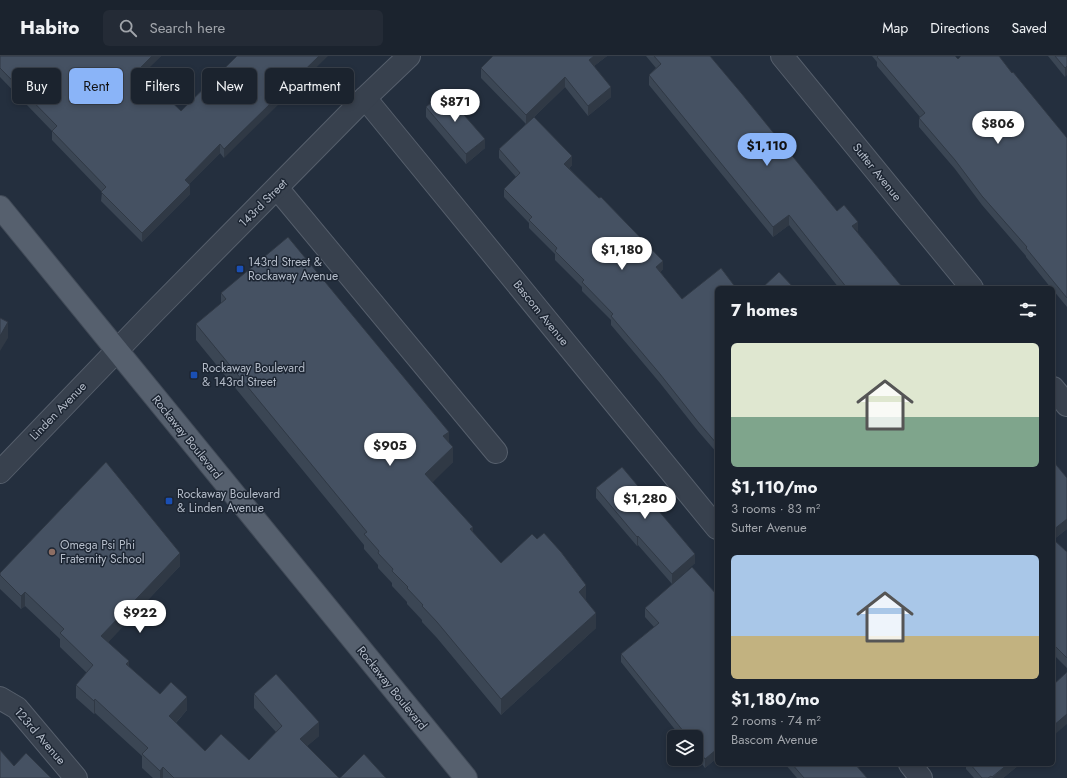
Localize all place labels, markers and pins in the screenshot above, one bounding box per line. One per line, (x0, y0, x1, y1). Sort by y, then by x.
pin: $871 (431, 89, 479, 123)
pin: $806 (974, 111, 1022, 145)
pin: $1,110 (734, 133, 800, 167)
pin: $1,180 (589, 237, 655, 271)
place label: 143rd Street & Rockaway Avenue (248, 253, 338, 285)
marker: 143rd Street & Rockaway Avenue (235, 264, 245, 274)
place label: Rockaway Boulevard & 143rd Street (202, 359, 305, 391)
marker: Rockaway Boulevard & 143rd Street (189, 370, 199, 380)
pin: $905 (366, 433, 414, 467)
place label: Rockaway Boulevard & Linden Avenue (177, 485, 280, 517)
pin: $1,280 (612, 486, 678, 520)
marker: Rockaway Boulevard & Linden Avenue (164, 496, 174, 506)
place label: Omega Psi Phi Fraternity School (60, 536, 144, 568)
marker: Omega Psi Phi Fraternity School (47, 547, 57, 557)
pin: $922 (116, 600, 164, 634)

